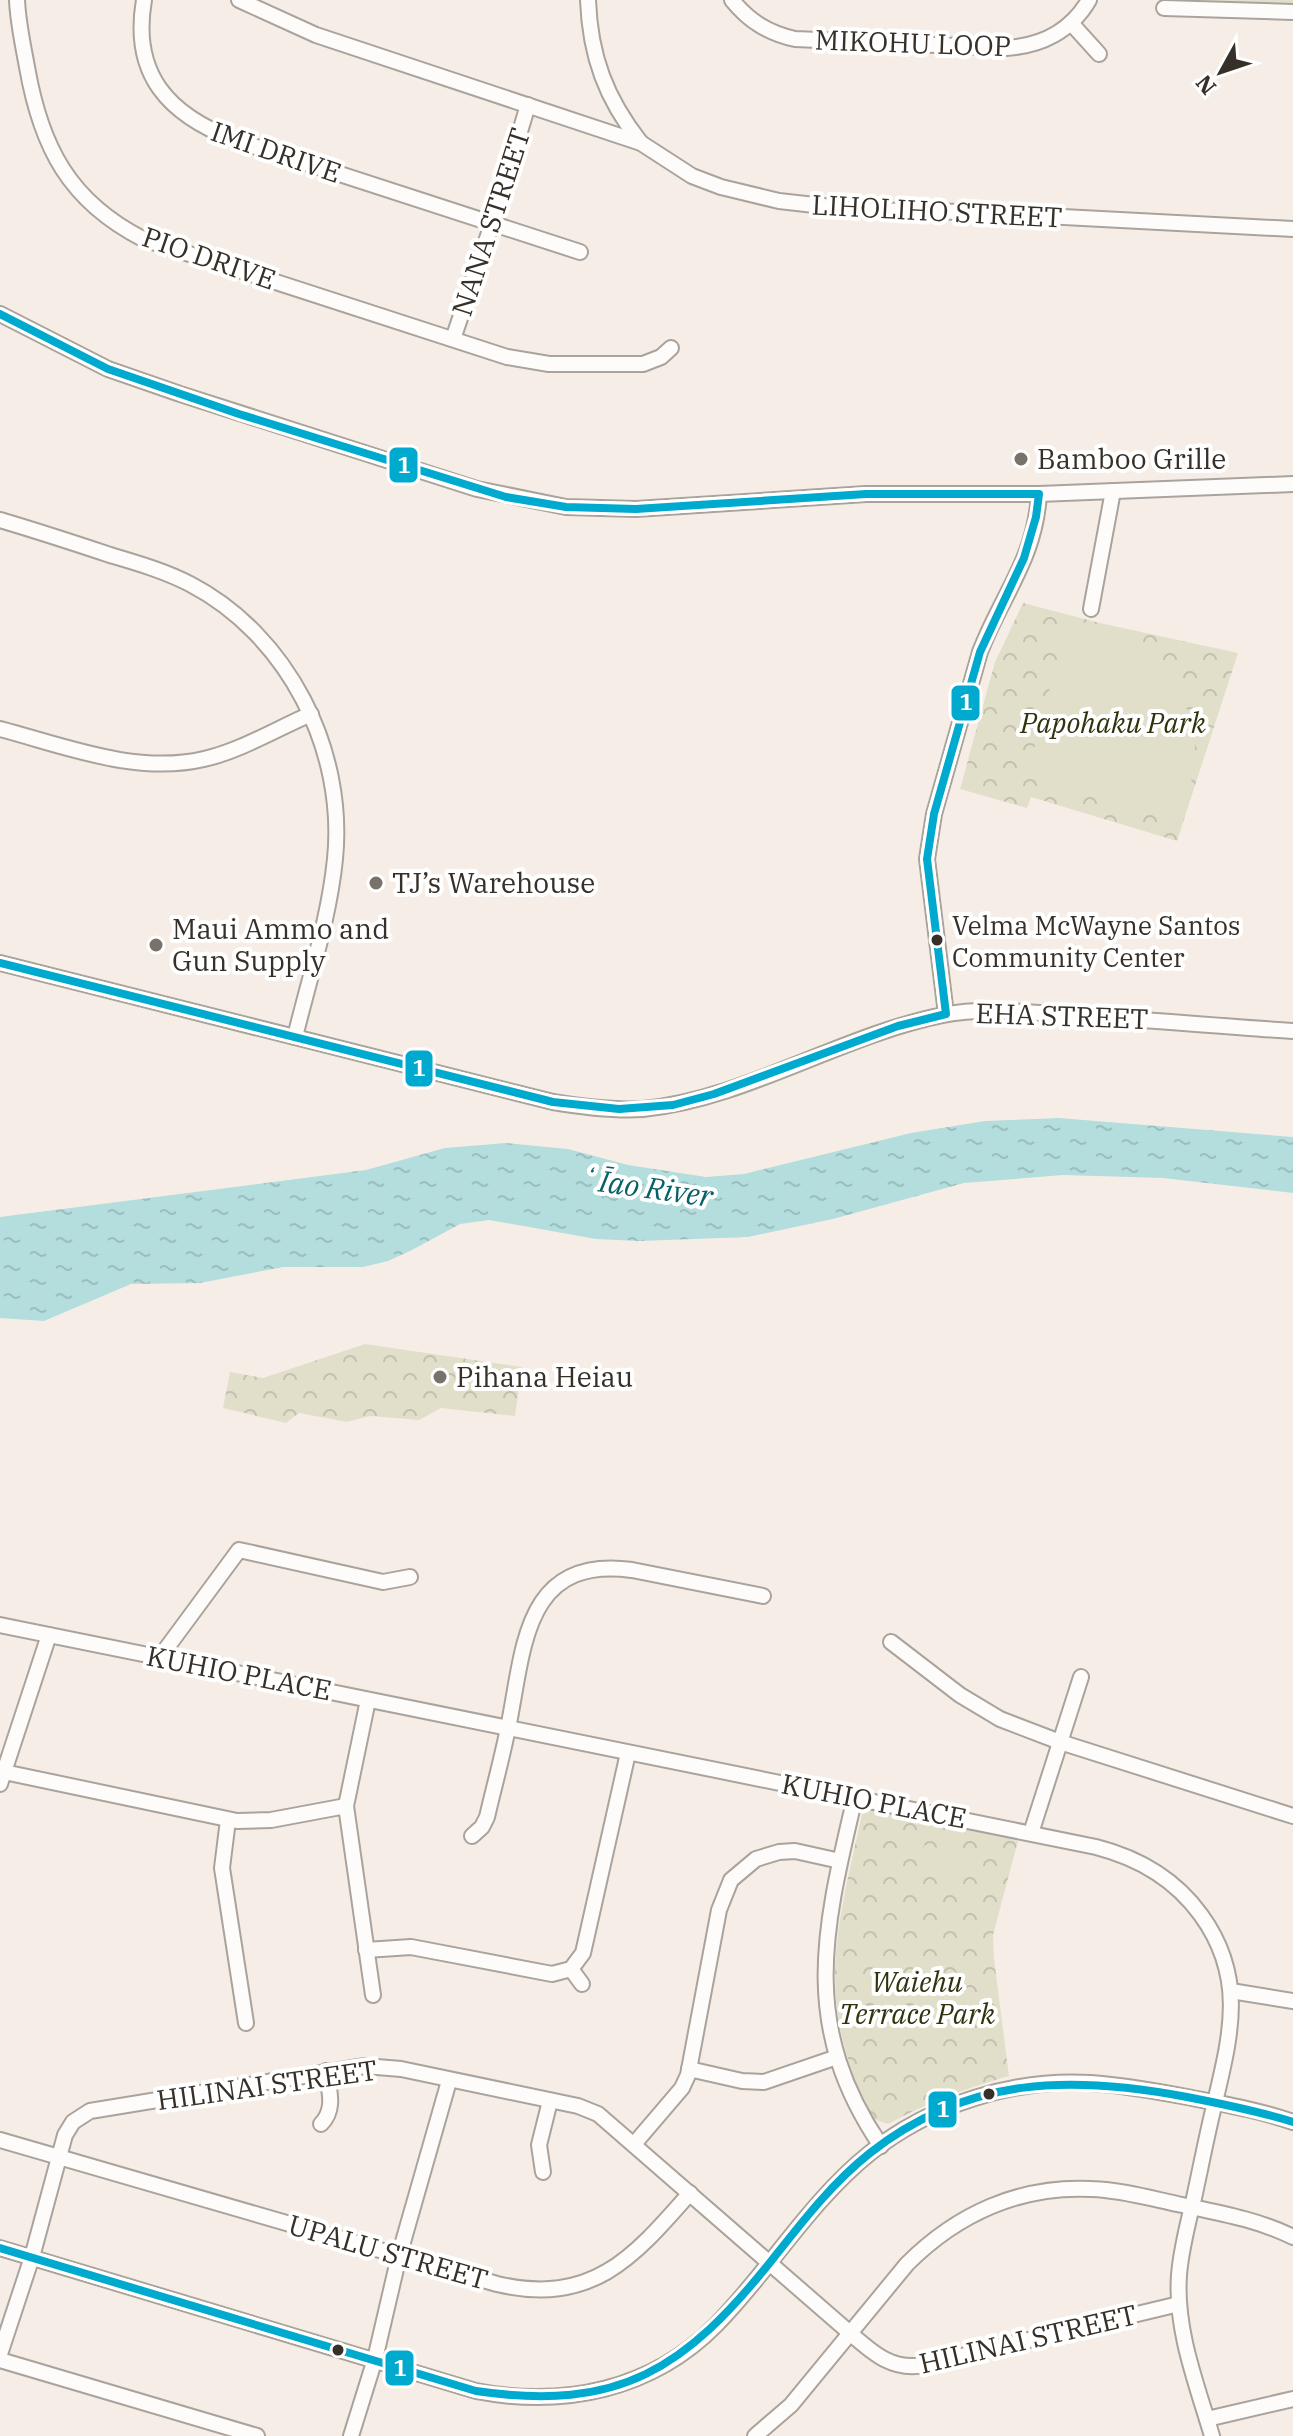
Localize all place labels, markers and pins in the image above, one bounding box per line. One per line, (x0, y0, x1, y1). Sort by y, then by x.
place label: Bamboo Grille (1037, 440, 1226, 477)
marker: Bamboo Grille (1012, 450, 1030, 468)
place label: TJ’s Warehouse (392, 864, 595, 901)
marker: TJ’s Warehouse (367, 874, 385, 892)
place label: Velma McWayne Santos Community Center (952, 908, 1241, 974)
place label: Maui Ammo and Gun Supply (172, 910, 389, 979)
marker: Velma McWayne Santos Community Center (929, 932, 945, 948)
marker: Maui Ammo and Gun Supply (147, 936, 165, 954)
place label: Pihana Heiau (456, 1358, 633, 1395)
marker: Pihana Heiau (431, 1368, 449, 1386)
unlabelled marker (981, 2086, 997, 2102)
unlabelled marker (330, 2342, 346, 2358)

